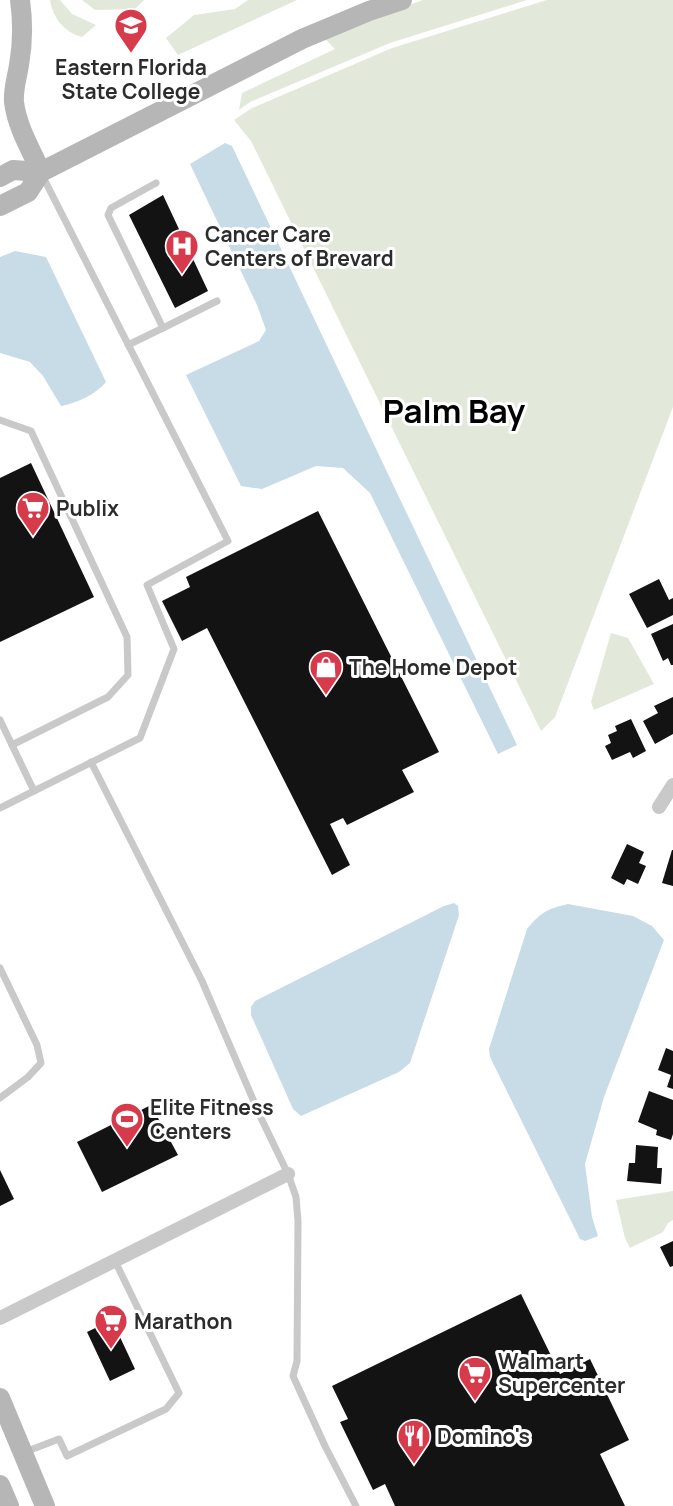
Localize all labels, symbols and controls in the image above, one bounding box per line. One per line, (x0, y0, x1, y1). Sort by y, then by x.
school or university icon: Eastern Florida State College (113, 7, 149, 54)
place label: Eastern Florida State College (55, 53, 207, 105)
place label: Cancer Care Centers of Brevard (205, 220, 394, 272)
hospital icon: Cancer Care Centers of Brevard (164, 228, 200, 275)
district label: Palm Bay (383, 388, 526, 433)
supermarket icon: Publix (15, 490, 51, 537)
place label: Publix (56, 494, 119, 522)
shop icon: The Home Depot (308, 649, 344, 696)
place label: The Home Depot (349, 653, 517, 681)
place label: Elite Fitness Centers (150, 1093, 274, 1145)
sports icon: Elite Fitness Centers (109, 1101, 145, 1148)
supermarket icon: Marathon (93, 1303, 129, 1350)
place label: Marathon (134, 1307, 233, 1335)
place label: Walmart Supercenter (498, 1347, 625, 1399)
supermarket icon: Walmart Supercenter (457, 1355, 493, 1402)
restaurant icon: Domino's (396, 1418, 432, 1465)
place label: Domino's (437, 1422, 530, 1450)

